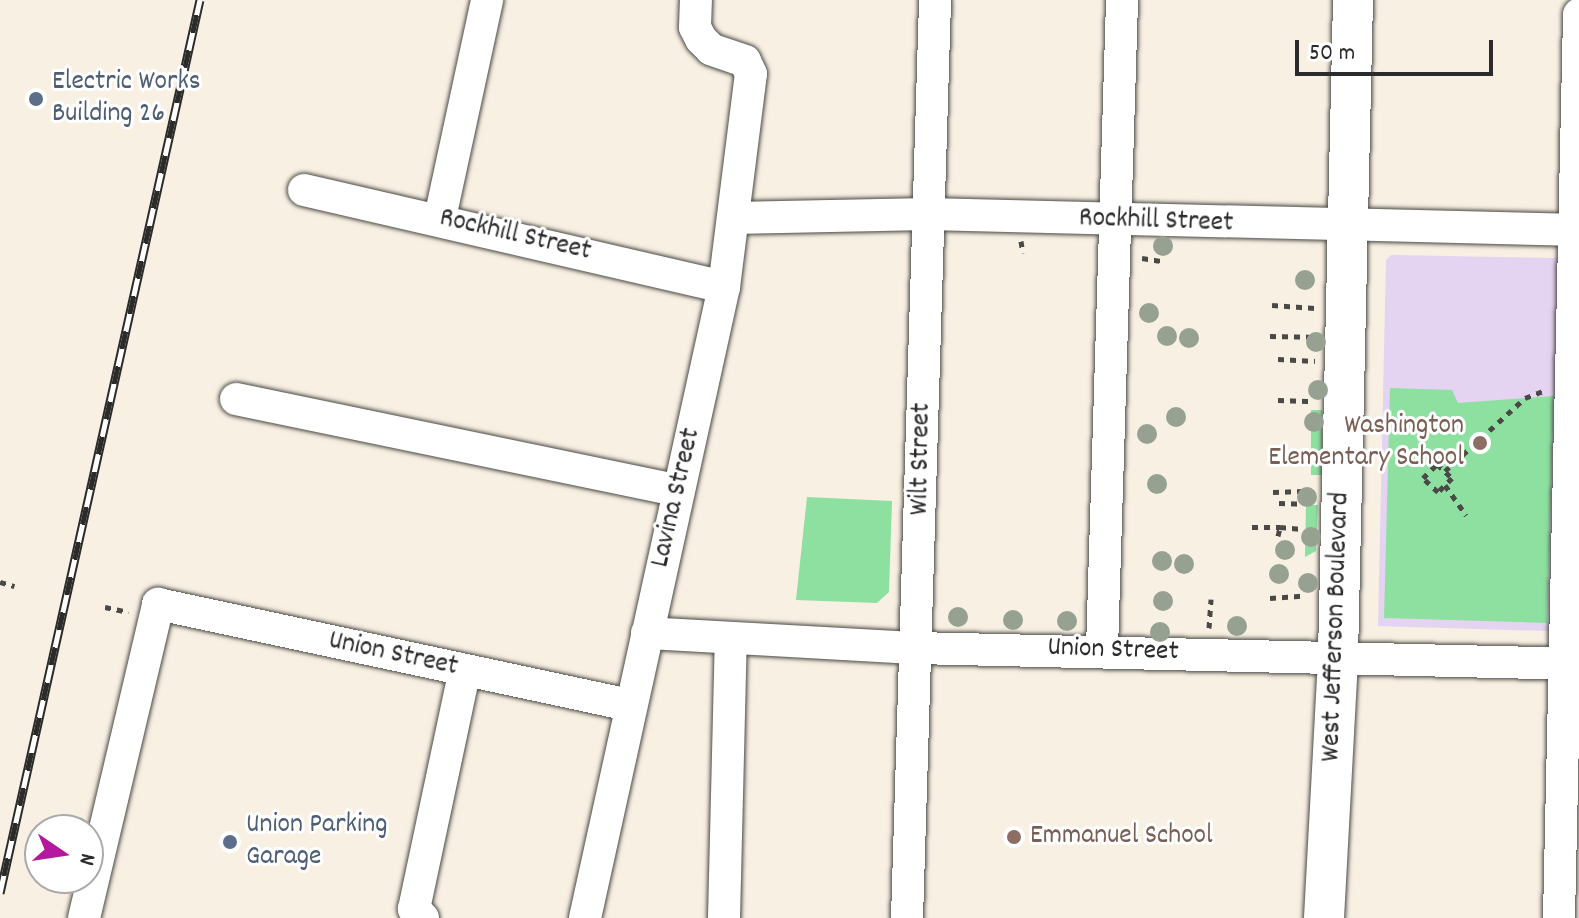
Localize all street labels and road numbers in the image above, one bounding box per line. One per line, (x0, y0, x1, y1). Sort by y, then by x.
street label: Rockhill Street (436, 202, 594, 270)
street label: Rockhill Street (1078, 203, 1234, 241)
street label: Wilt Street (904, 402, 940, 516)
street label: Lavina Street (645, 425, 709, 571)
street label: West Jefferson Boulevard (1316, 492, 1358, 762)
street label: Union Street (325, 625, 461, 685)
street label: Union Street (1047, 632, 1179, 670)

